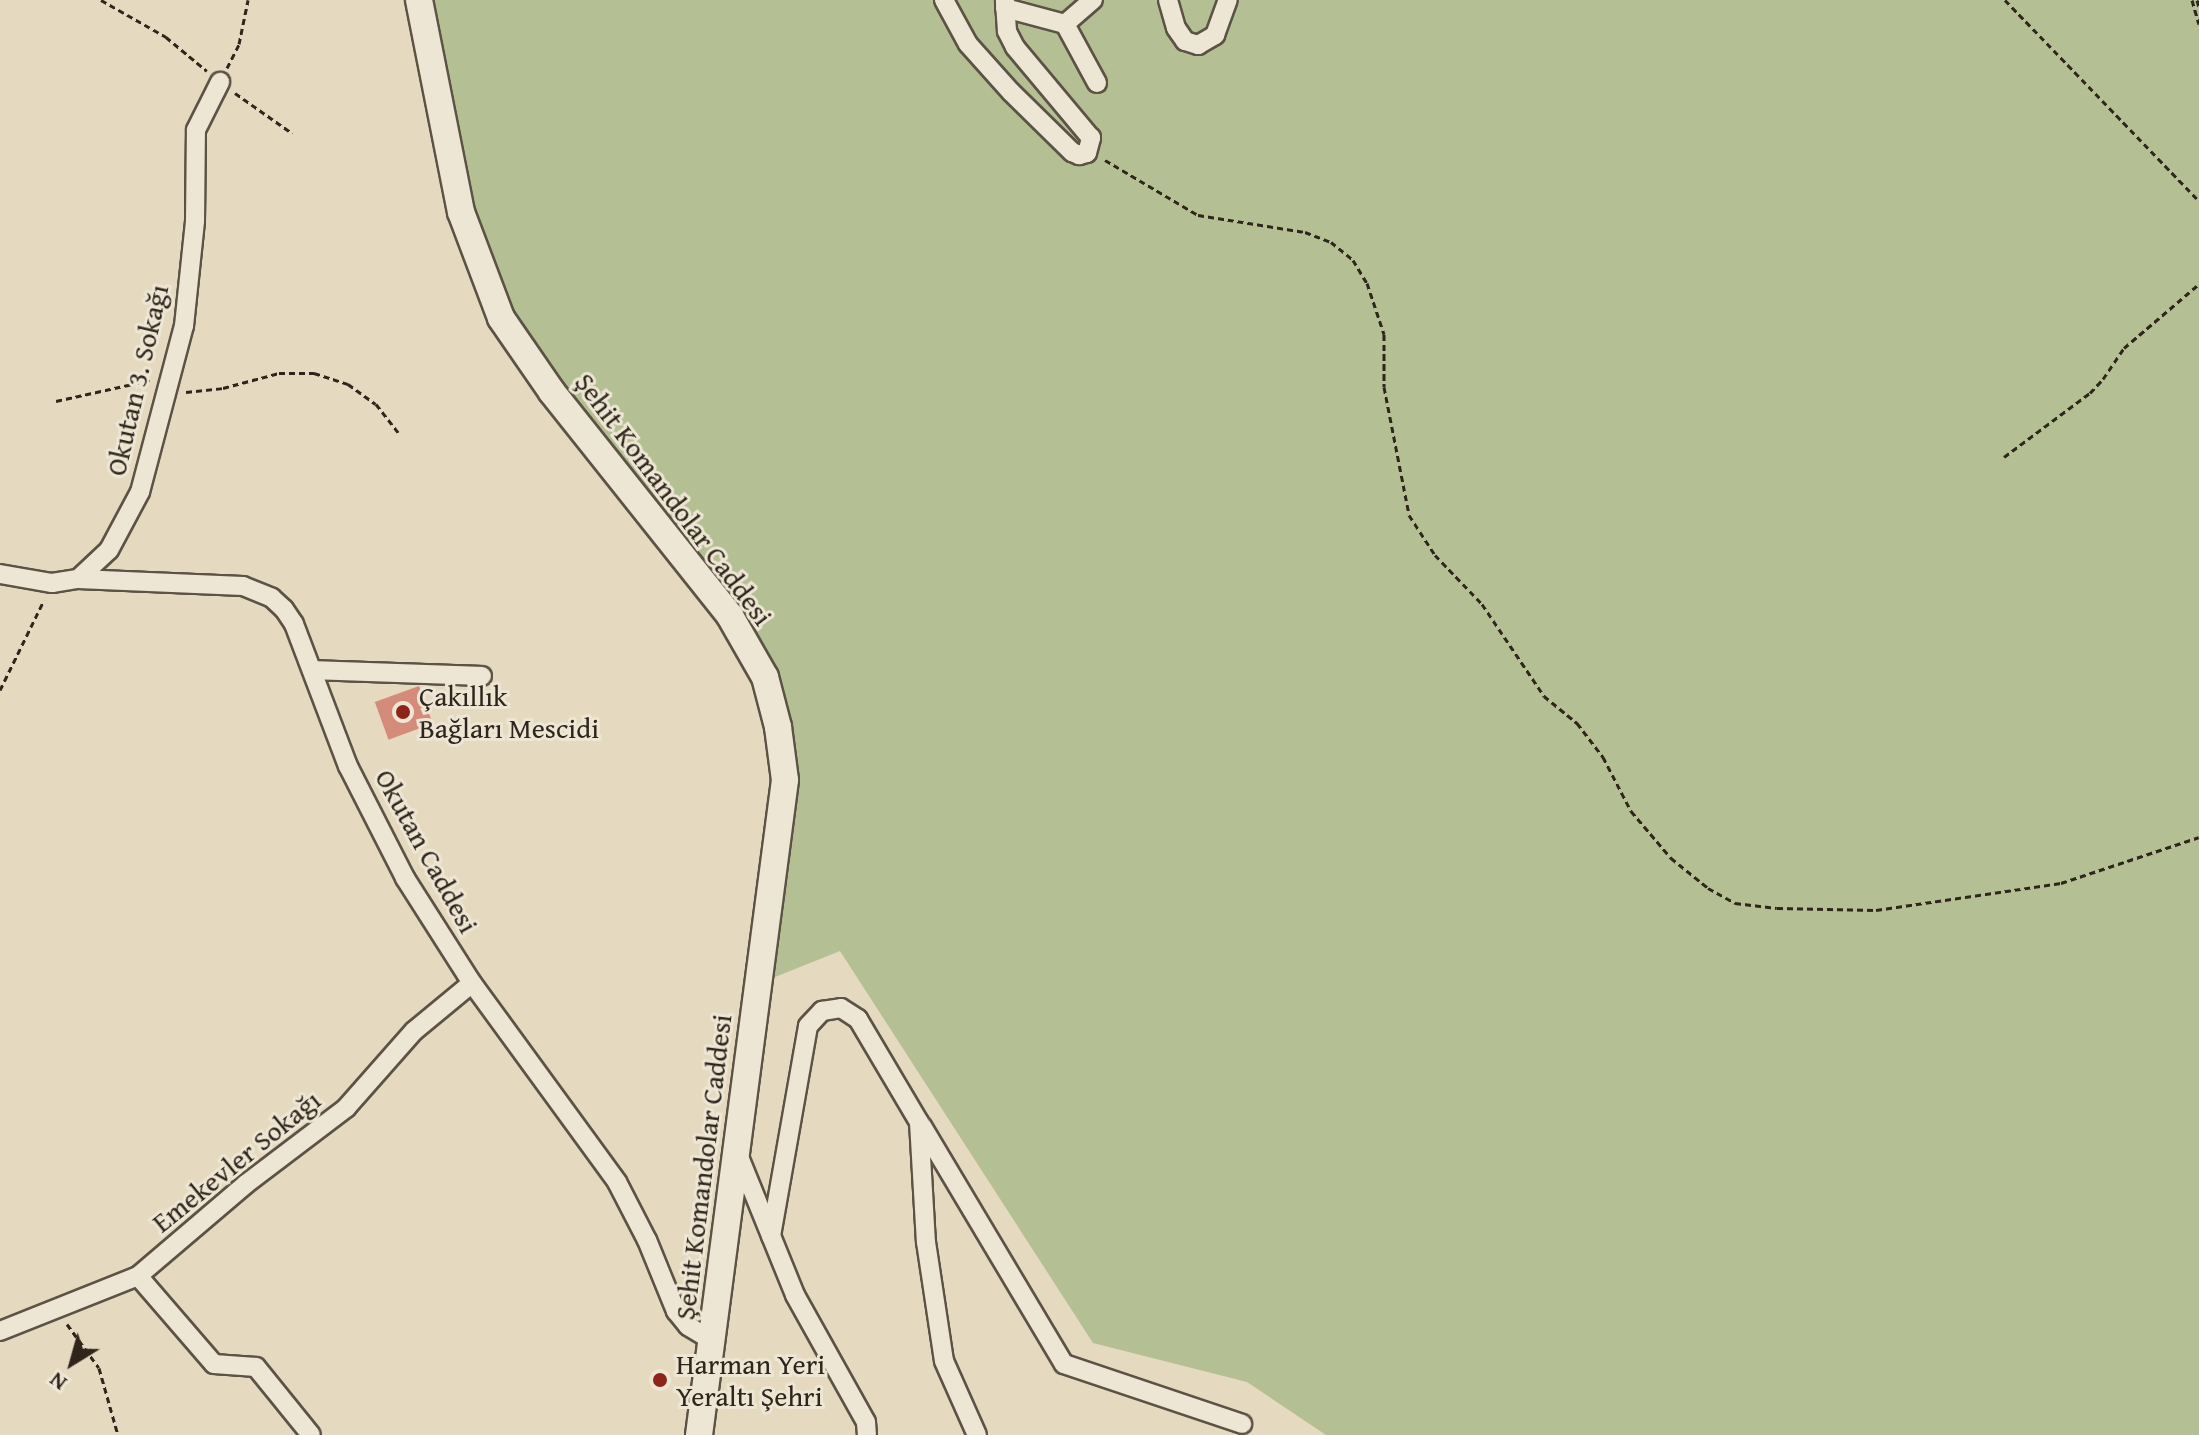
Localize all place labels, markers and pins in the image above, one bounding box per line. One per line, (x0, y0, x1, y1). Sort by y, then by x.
place label: Çakıllık Bağları Mescidi (419, 679, 599, 745)
marker: Çakıllık Bağları Mescidi (394, 703, 412, 721)
place label: Harman Yeri Yeraltı Şehri (676, 1347, 825, 1413)
marker: Harman Yeri Yeraltı Şehri (651, 1371, 669, 1389)

